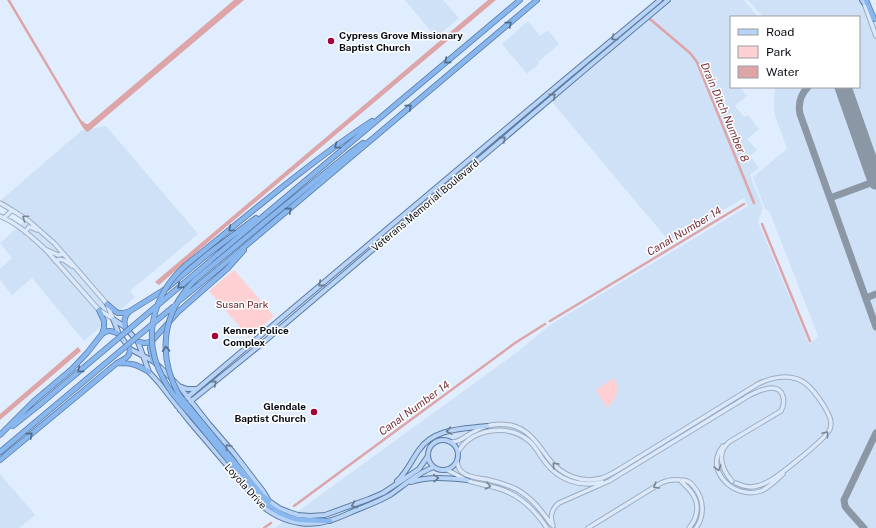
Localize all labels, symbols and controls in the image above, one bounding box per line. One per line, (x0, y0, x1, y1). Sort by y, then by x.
legend (730, 16, 860, 88)
one-way arrow (504, 21, 511, 28)
text: Road (766, 25, 794, 39)
place label: Cypress Grove Missionary Baptist Church (339, 29, 463, 53)
one-way arrow (611, 33, 618, 40)
marker: Cypress Grove Missionary Baptist Church (326, 36, 336, 46)
text: Park (766, 45, 792, 59)
one-way arrow (445, 57, 452, 64)
water label: Drain Ditch Number 8 (699, 60, 751, 164)
text: Water (766, 65, 800, 79)
one-way arrow (548, 94, 556, 101)
one-way arrow (404, 105, 412, 112)
one-way arrow (498, 137, 505, 144)
one-way arrow (334, 141, 341, 148)
street label: Veterans Memorial Boulevard (369, 157, 481, 253)
water label: Canal Number 14 (645, 204, 724, 258)
one-way arrow (284, 207, 291, 214)
one-way arrow (22, 215, 29, 223)
one-way arrow (228, 225, 235, 232)
one-way arrow (318, 280, 326, 287)
one-way arrow (177, 281, 185, 288)
park label: Susan Park (216, 298, 269, 310)
place label: Kenner Police Complex (223, 324, 289, 348)
marker: Kenner Police Complex (210, 331, 220, 341)
one-way arrow (162, 346, 170, 352)
one-way arrow (78, 365, 85, 372)
water label: Canal Number 14 (376, 378, 452, 438)
one-way arrow (209, 380, 216, 387)
place label: Glendale Baptist Church (235, 400, 306, 424)
marker: Glendale Baptist Church (309, 407, 319, 417)
one-way arrow (446, 426, 452, 435)
one-way arrow (822, 431, 829, 439)
one-way arrow (25, 433, 33, 440)
one-way arrow (226, 444, 233, 452)
street label: Loyola Drive (222, 461, 270, 511)
one-way arrow (553, 463, 560, 470)
one-way arrow (713, 464, 722, 471)
one-way arrow (433, 474, 439, 483)
one-way arrow (485, 481, 491, 489)
one-way arrow (653, 481, 660, 488)
one-way arrow (350, 500, 357, 509)

